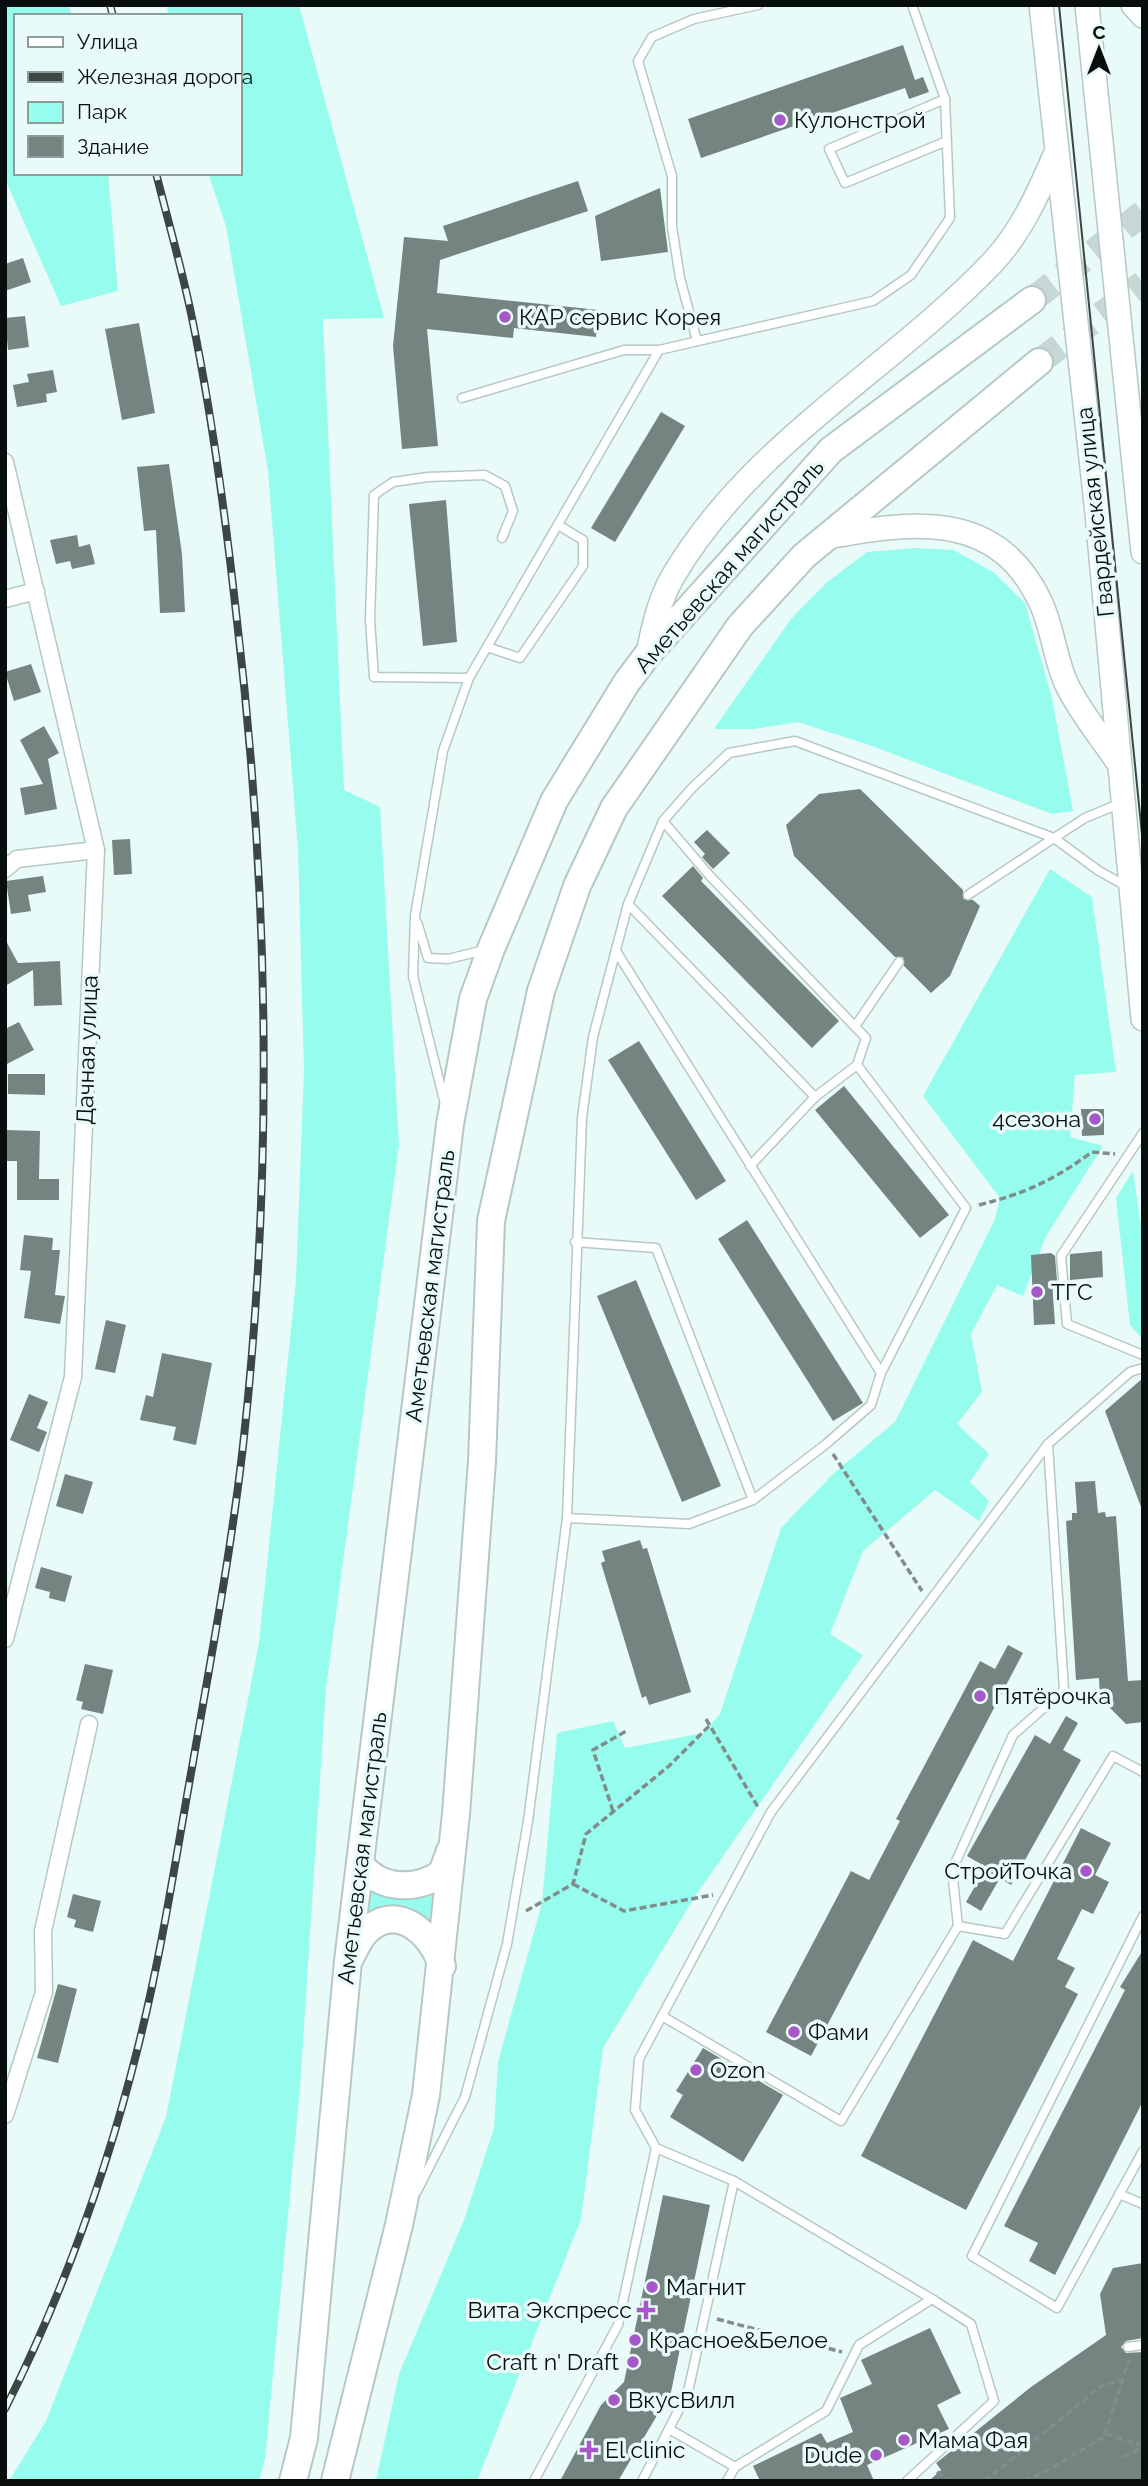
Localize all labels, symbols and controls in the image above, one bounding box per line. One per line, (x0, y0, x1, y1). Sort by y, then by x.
legend (14, 14, 242, 175)
north arrow (1064, 14, 1134, 84)
text: С (1092, 21, 1106, 43)
text: Улица (77, 29, 138, 54)
text: Железная дорога (77, 64, 253, 89)
text: Парк (77, 99, 127, 124)
place label: Кулонстрой (794, 106, 926, 133)
marker: Кулонстрой (772, 112, 788, 128)
text: Здание (77, 134, 149, 159)
place label: КАР сервис Корея (519, 303, 721, 330)
marker: КАР сервис Корея (497, 309, 513, 325)
street label: Гвардейская улица (1070, 406, 1119, 618)
street label: Аметьевская магистраль (628, 453, 829, 678)
street label: Дачная улица (70, 975, 103, 1125)
place label: 4сезона (992, 1105, 1081, 1132)
marker: 4сезона (1087, 1111, 1103, 1127)
street label: Аметьевская магистраль (399, 1148, 460, 1424)
place label: ТГС (1051, 1278, 1093, 1305)
marker: ТГС (1029, 1284, 1045, 1300)
place label: Пятёрочка (994, 1682, 1111, 1709)
marker: Пятёрочка (972, 1688, 988, 1704)
street label: Аметьевская магистраль (331, 1710, 392, 1986)
place label: СтройТочка (944, 1857, 1072, 1884)
marker: СтройТочка (1078, 1863, 1094, 1879)
place label: Фами (808, 2018, 869, 2045)
marker: Фами (786, 2024, 802, 2040)
place label: Ozon (710, 2056, 765, 2083)
marker: Ozon (688, 2062, 704, 2078)
place label: Магнит (666, 2273, 746, 2300)
marker: Магнит (644, 2279, 660, 2295)
place label: Вита Экспресс (467, 2296, 632, 2323)
marker: Вита Экспресс (638, 2302, 654, 2318)
place label: Красное&Белое (649, 2326, 828, 2353)
marker: Красное&Белое (627, 2332, 643, 2348)
place label: Craft n' Draft (486, 2348, 619, 2375)
marker: Craft n' Draft (625, 2354, 641, 2370)
place label: ВкусВилл (628, 2386, 735, 2413)
marker: ВкусВилл (606, 2392, 622, 2408)
place label: Мама Фая (918, 2426, 1028, 2453)
marker: Мама Фая (896, 2432, 912, 2448)
place label: El clinic (605, 2436, 685, 2463)
marker: El clinic (579, 2440, 599, 2460)
place label: Dude (804, 2441, 862, 2468)
marker: Dude (868, 2447, 884, 2463)

